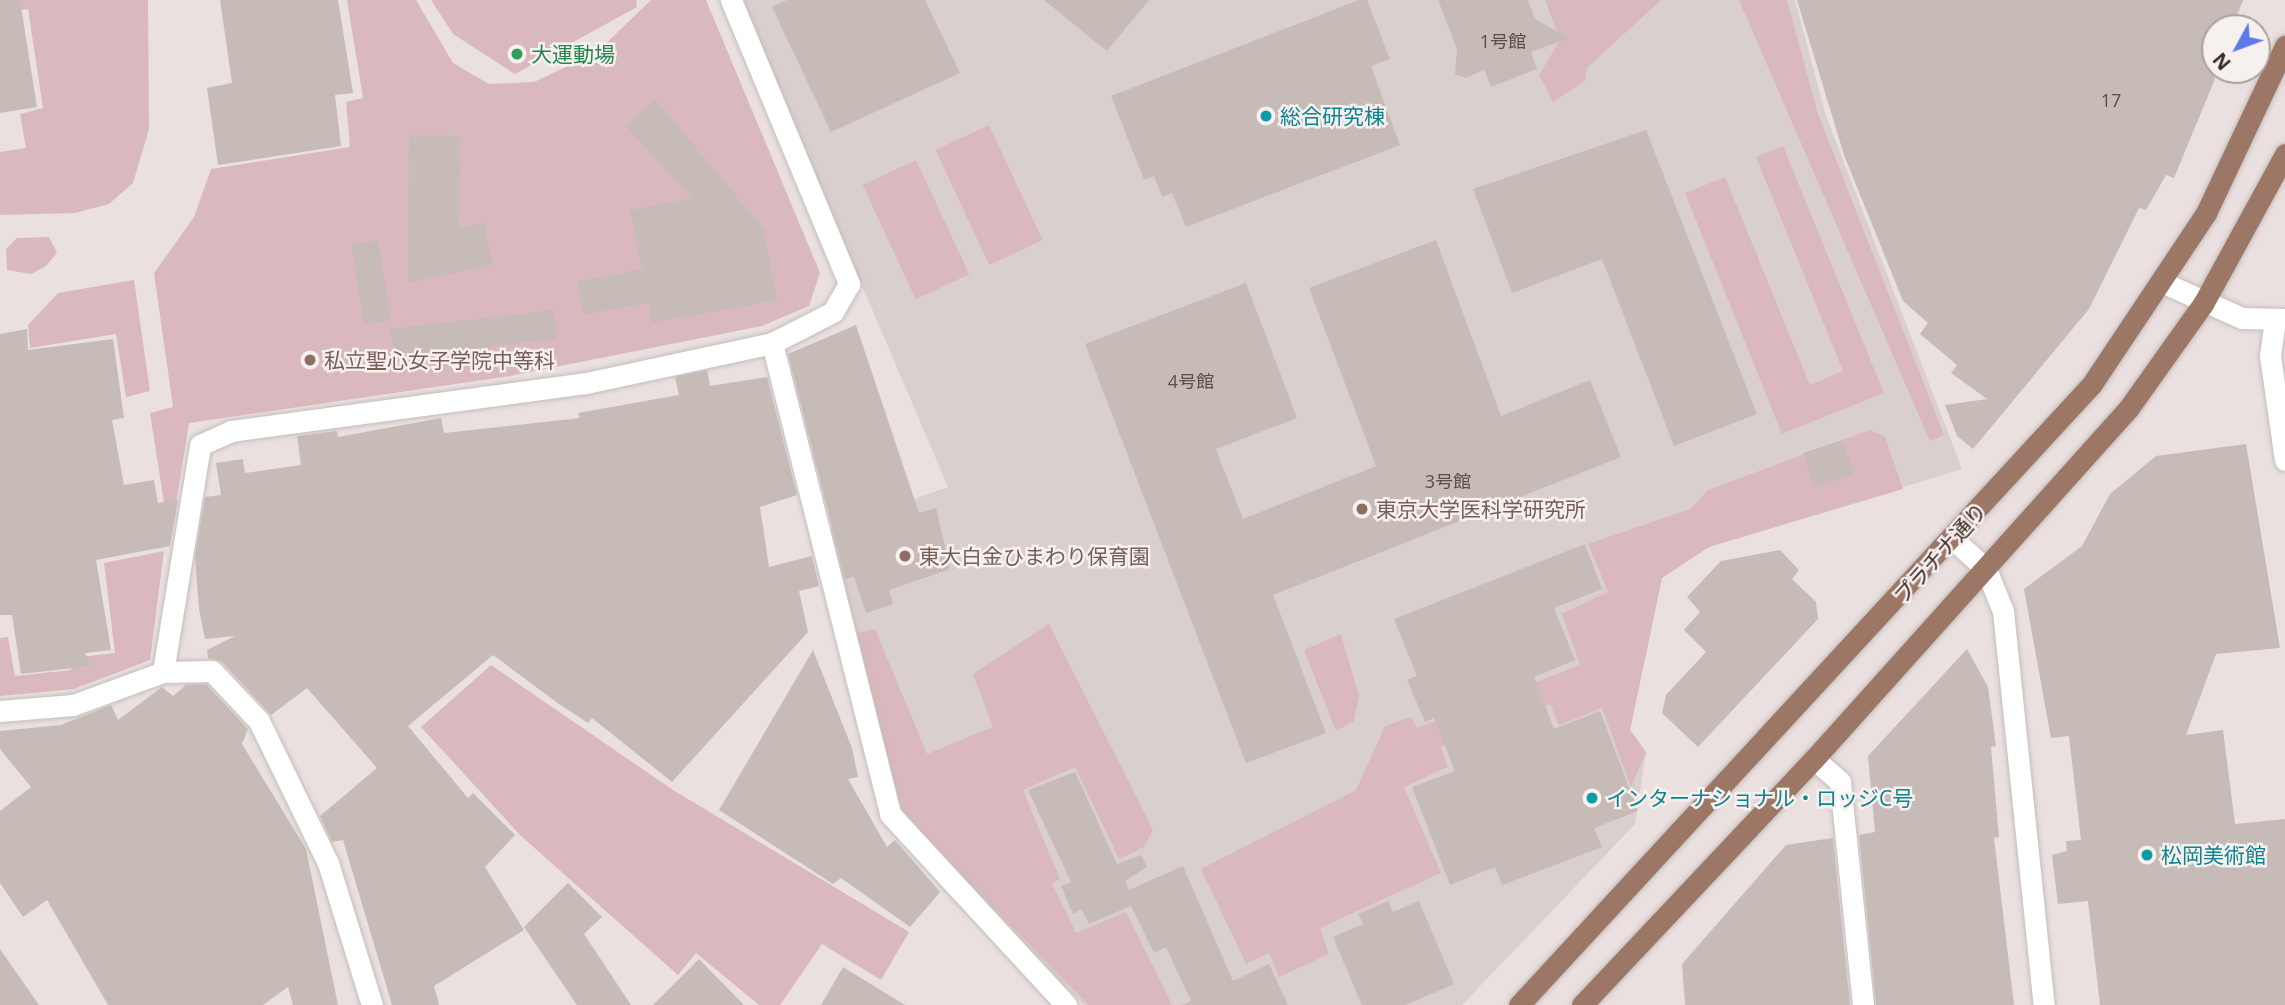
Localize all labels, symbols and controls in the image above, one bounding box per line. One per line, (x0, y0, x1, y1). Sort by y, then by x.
north arrow (2201, 14, 2271, 84)
house number: 1号館 (1480, 30, 1526, 52)
place label: 大運動場 (531, 41, 615, 67)
marker: 大運動場 (509, 46, 525, 62)
text: N (2207, 47, 2237, 76)
house number: 17 (2101, 89, 2121, 111)
place label: 総合研究棟 (1280, 103, 1385, 129)
marker: 総合研究棟 (1258, 108, 1274, 124)
place label: 私立聖心女子学院中等科 (324, 347, 555, 373)
marker: 私立聖心女子学院中等科 (302, 352, 318, 368)
house number: 4号館 (1168, 370, 1214, 392)
house number: 3号館 (1425, 470, 1471, 492)
place label: 東京大学医科学研究所 (1376, 496, 1586, 522)
street label: プラチナ通り (1888, 498, 1992, 608)
marker: 東京大学医科学研究所 (1354, 501, 1370, 517)
place label: 東大白金ひまわり保育園 (919, 543, 1150, 569)
marker: 東大白金ひまわり保育園 (897, 548, 913, 564)
place label: インターナショナル・ロッジC号 (1606, 785, 1913, 811)
marker: インターナショナル・ロッジC号 (1584, 790, 1600, 806)
place label: 松岡美術館 (2161, 842, 2266, 868)
marker: 松岡美術館 (2139, 847, 2155, 863)

